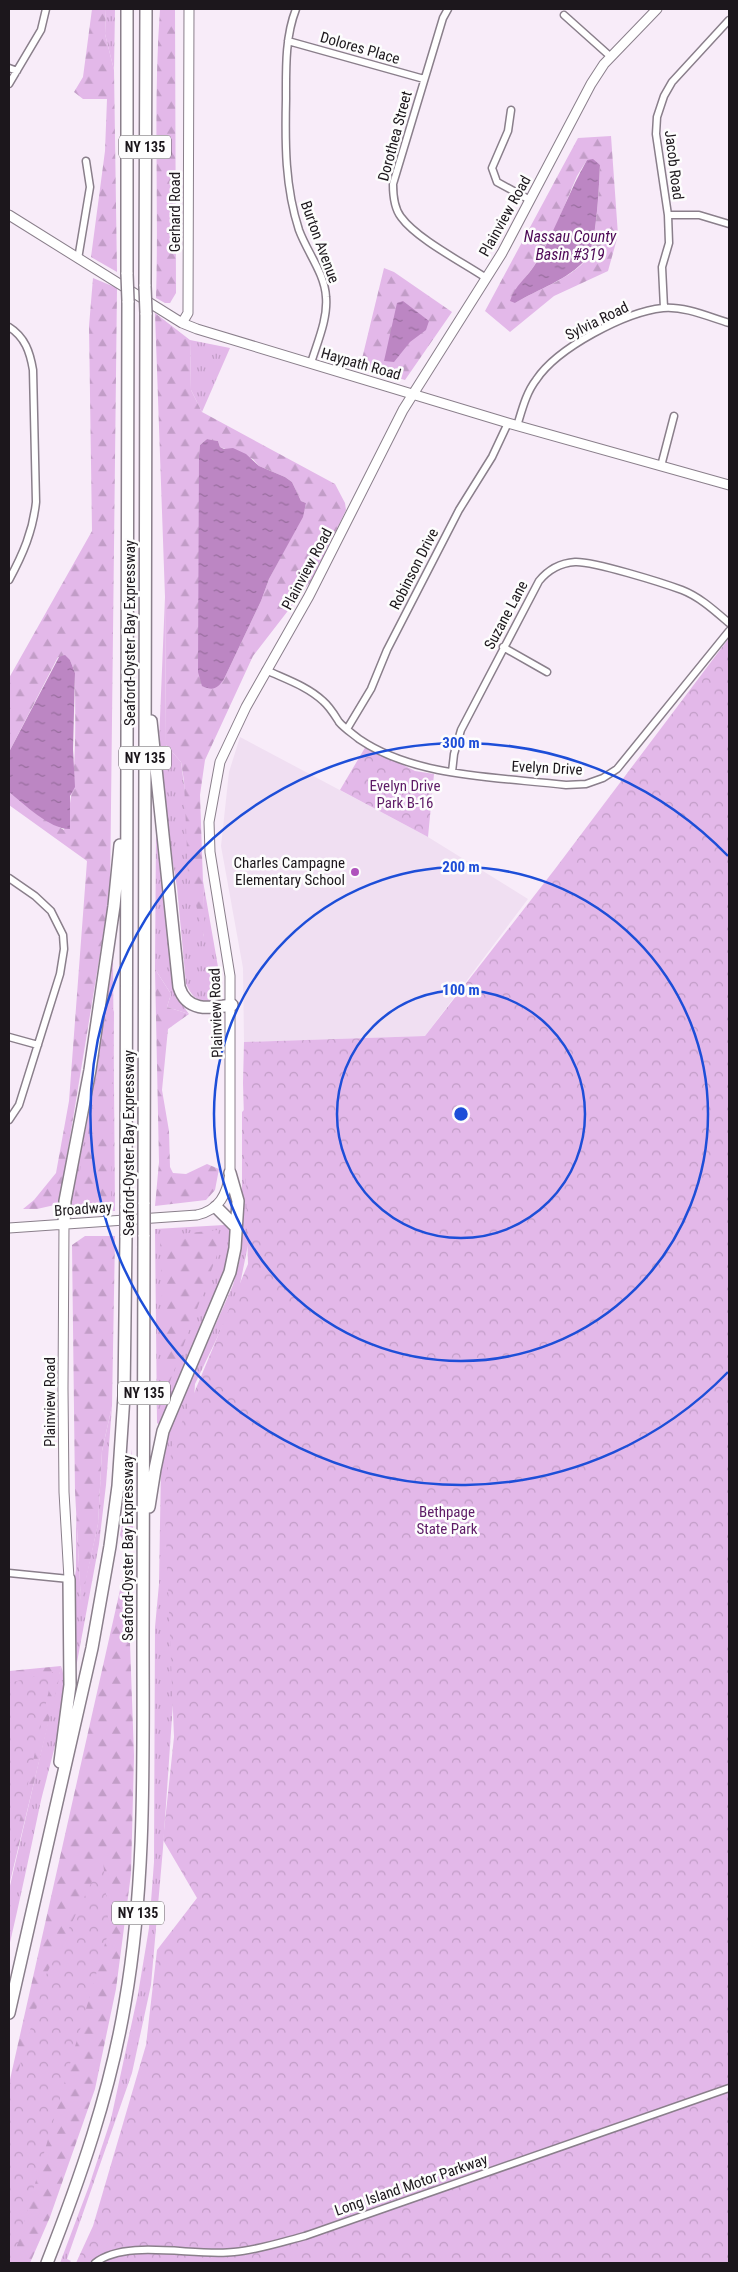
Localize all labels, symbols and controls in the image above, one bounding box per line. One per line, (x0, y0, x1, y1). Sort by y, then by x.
street label: Dolores Place (318, 28, 402, 68)
street label: Dorothea Street (374, 89, 416, 183)
street label: Jacob Road (661, 129, 687, 201)
road number: NY 135 (119, 136, 171, 158)
street label: Gerhard Road (166, 172, 184, 252)
street label: Plainview Road (475, 172, 535, 260)
street label: Burton Avenue (297, 198, 343, 286)
water label: Nassau County Basin #319 (524, 227, 617, 264)
street label: Sylvia Road (562, 298, 632, 344)
street label: Haypath Road (319, 344, 403, 384)
street label: Plainview Road (278, 525, 336, 613)
street label: Robinson Drive (386, 525, 442, 613)
street label: Seaford-Oyster Bay Expressway (121, 540, 139, 726)
street label: Suzane Lane (480, 578, 532, 652)
text: 300 m (442, 734, 480, 752)
road number: NY 135 (119, 746, 171, 770)
street label: Evelyn Drive (511, 757, 583, 779)
park label: Evelyn Drive Park B-16 (370, 777, 440, 812)
place label: Charles Campagne Elementary School (233, 854, 345, 889)
text: 200 m (442, 858, 480, 876)
marker: Charles Campagne Elementary School (349, 866, 361, 878)
street label: Plainview Road (205, 968, 227, 1058)
text: 100 m (442, 981, 480, 999)
street label: Seaford-Oyster Bay Expressway (120, 1050, 138, 1236)
centre of rings (452, 1105, 470, 1123)
street label: Broadway (54, 1198, 112, 1220)
street label: Plainview Road (41, 1357, 59, 1447)
road number: NY 135 (118, 1382, 170, 1405)
street label: Seaford-Oyster Bay Expressway (119, 1455, 137, 1641)
park label: Bethpage State Park (416, 1503, 478, 1538)
road number: NY 135 (112, 1902, 164, 1925)
street label: Long Island Motor Parkway (332, 2150, 490, 2220)

